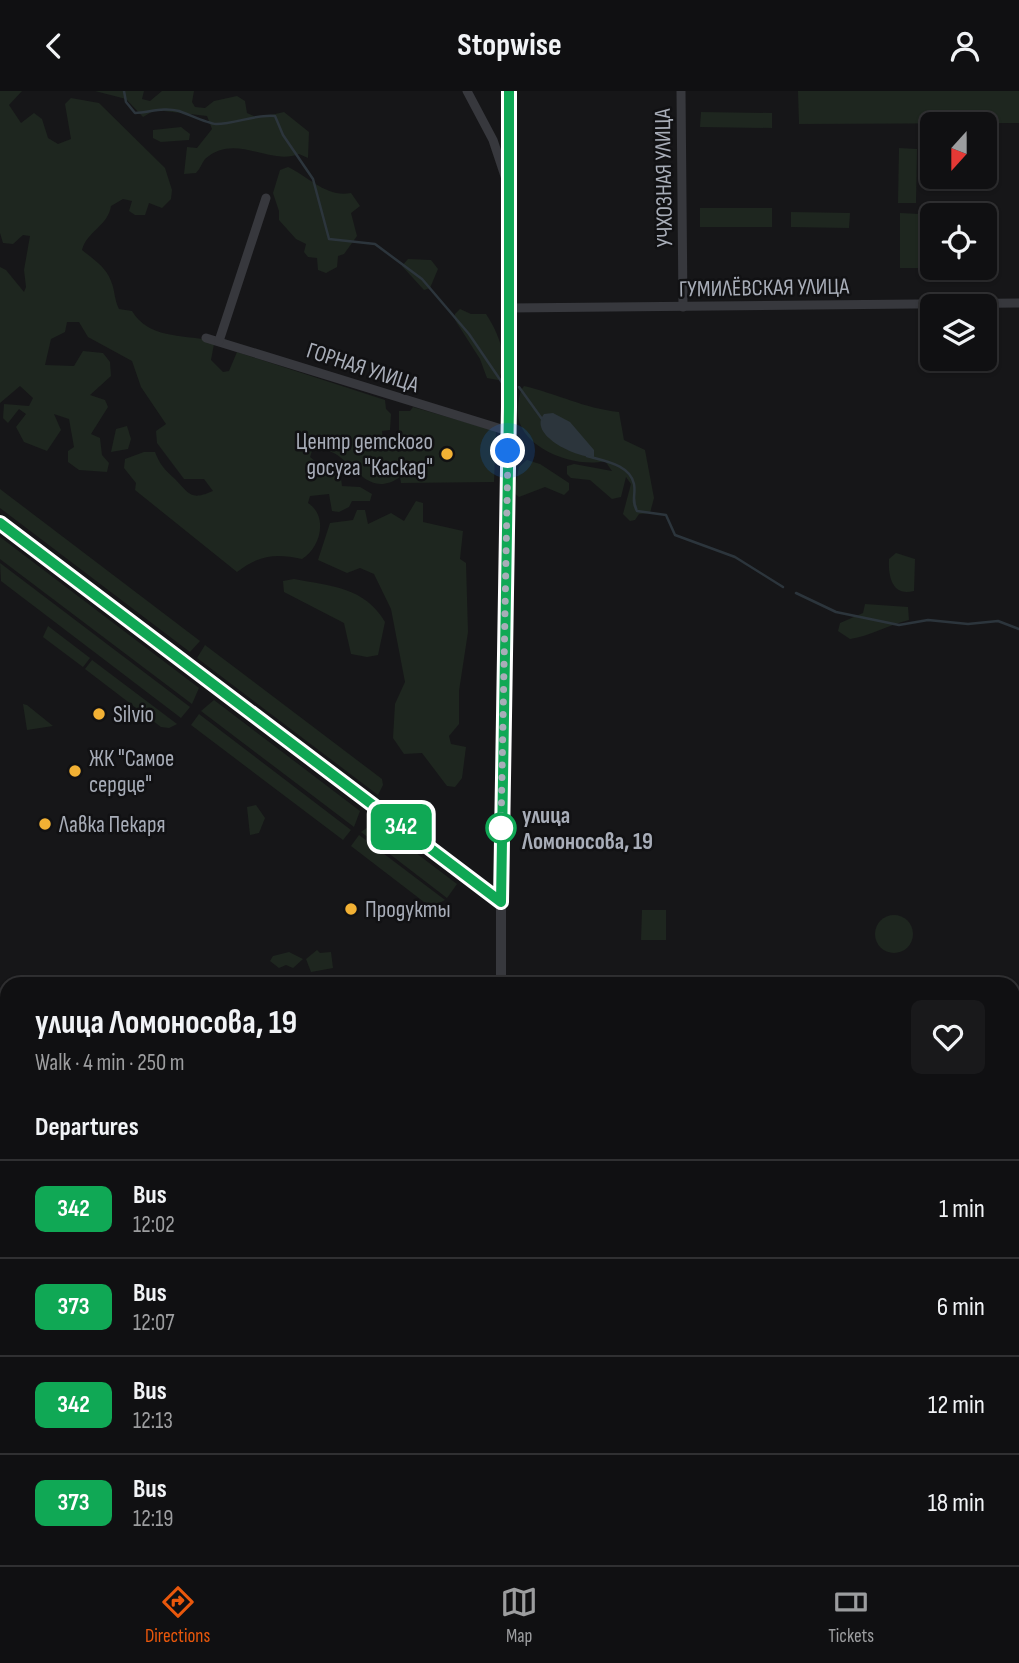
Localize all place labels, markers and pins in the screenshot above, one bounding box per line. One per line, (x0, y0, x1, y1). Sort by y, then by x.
place label: Центр детского досуга "Каскад" (296, 428, 433, 482)
marker: Центр детского досуга "Каскад" (439, 446, 455, 462)
place label: Silvio (113, 701, 154, 729)
marker: Silvio (91, 706, 107, 722)
place label: ЖК "Самое сердце" (89, 745, 174, 799)
marker: ЖК "Самое сердце" (67, 763, 83, 779)
place label: улица Ломоносова, 19 (521, 802, 653, 856)
place label: Лавка Пекаря (58, 811, 165, 839)
marker: улица Ломоносова, 19 (486, 813, 516, 843)
marker: Лавка Пекаря (37, 816, 53, 832)
place label: Продукты (365, 896, 451, 924)
marker: Продукты (343, 901, 359, 917)

